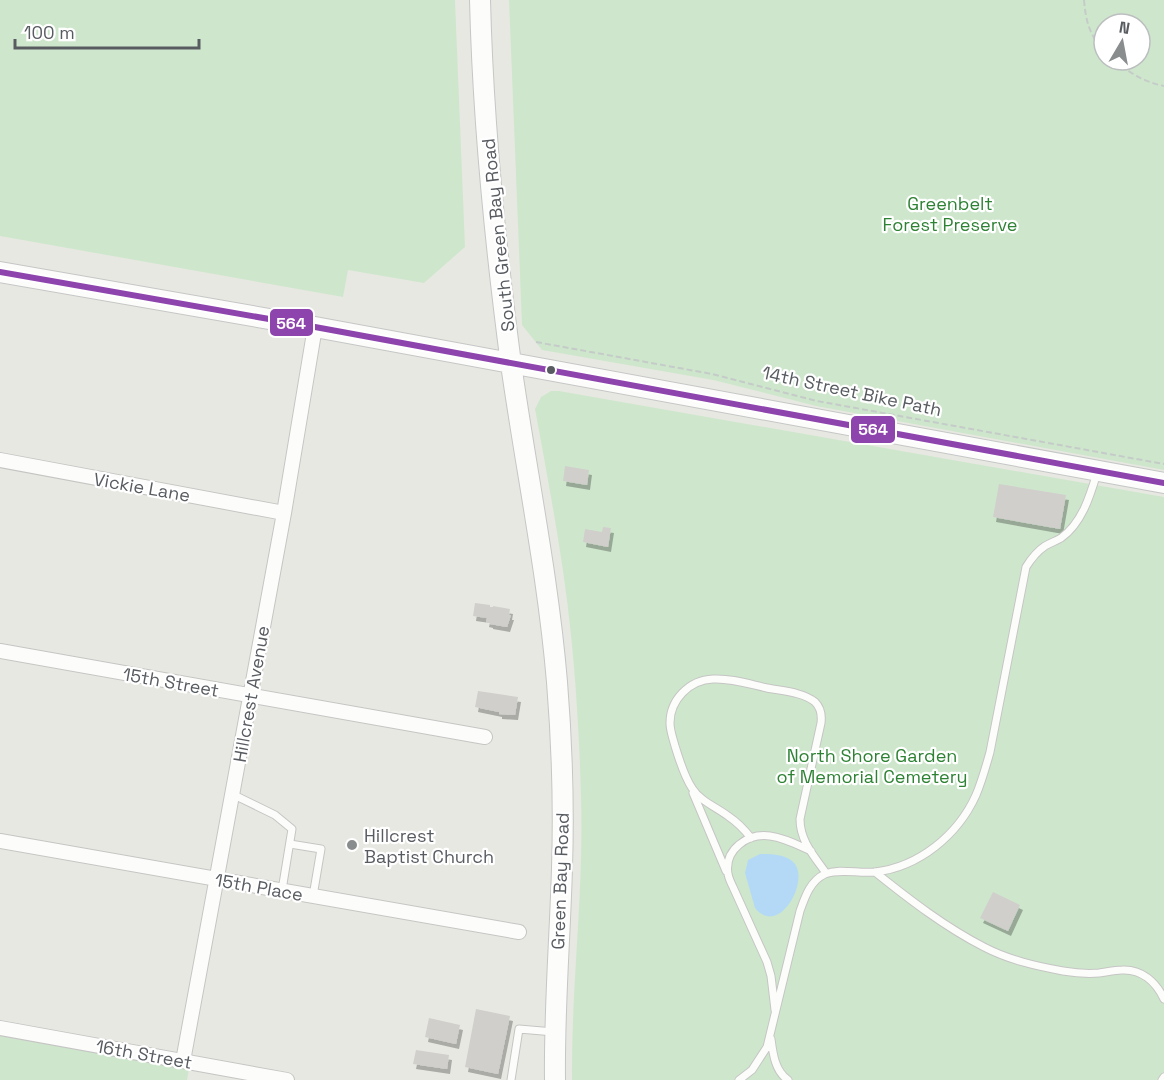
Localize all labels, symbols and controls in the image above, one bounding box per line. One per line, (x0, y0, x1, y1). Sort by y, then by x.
scale bar (15, 12, 200, 50)
north arrow (1092, 12, 1152, 72)
text: N (1117, 16, 1132, 39)
text: 100 m (24, 21, 75, 44)
street label: South Green Bay Road (476, 137, 520, 333)
park label: Greenbelt Forest Preserve (883, 192, 1017, 236)
line badge: 564 (269, 308, 314, 337)
text: 564 (276, 313, 306, 334)
street label: 14th Street Bike Path (760, 361, 944, 421)
unlabelled marker (545, 364, 557, 376)
line badge: 564 (850, 415, 896, 444)
text: 564 (858, 419, 888, 440)
street label: Vickie Lane (92, 467, 192, 507)
street label: Hillcrest Avenue (228, 624, 274, 764)
street label: 15th Street (121, 662, 221, 702)
park label: North Shore Garden of Memorial Cemetery (776, 744, 968, 788)
street label: Green Bay Road (546, 812, 574, 950)
place label: Hillcrest Baptist Church (364, 824, 494, 868)
marker: Hillcrest Baptist Church (345, 838, 359, 852)
street label: 15th Place (213, 868, 305, 906)
street label: 16th Street (94, 1034, 194, 1074)

